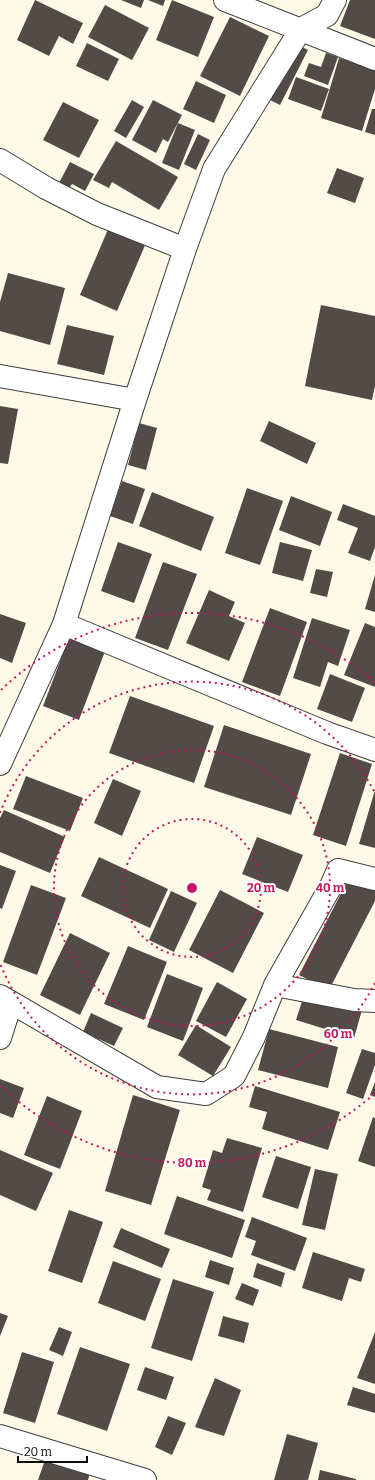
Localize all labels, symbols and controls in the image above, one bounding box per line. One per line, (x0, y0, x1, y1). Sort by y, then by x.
centre of rings (185, 881, 199, 895)
text: 20 m (247, 881, 276, 895)
text: 40 m (316, 881, 345, 895)
text: 60 m (324, 1027, 353, 1041)
text: 80 m (178, 1156, 207, 1170)
scale bar (18, 1438, 87, 1464)
text: 20 m (24, 1445, 53, 1459)

